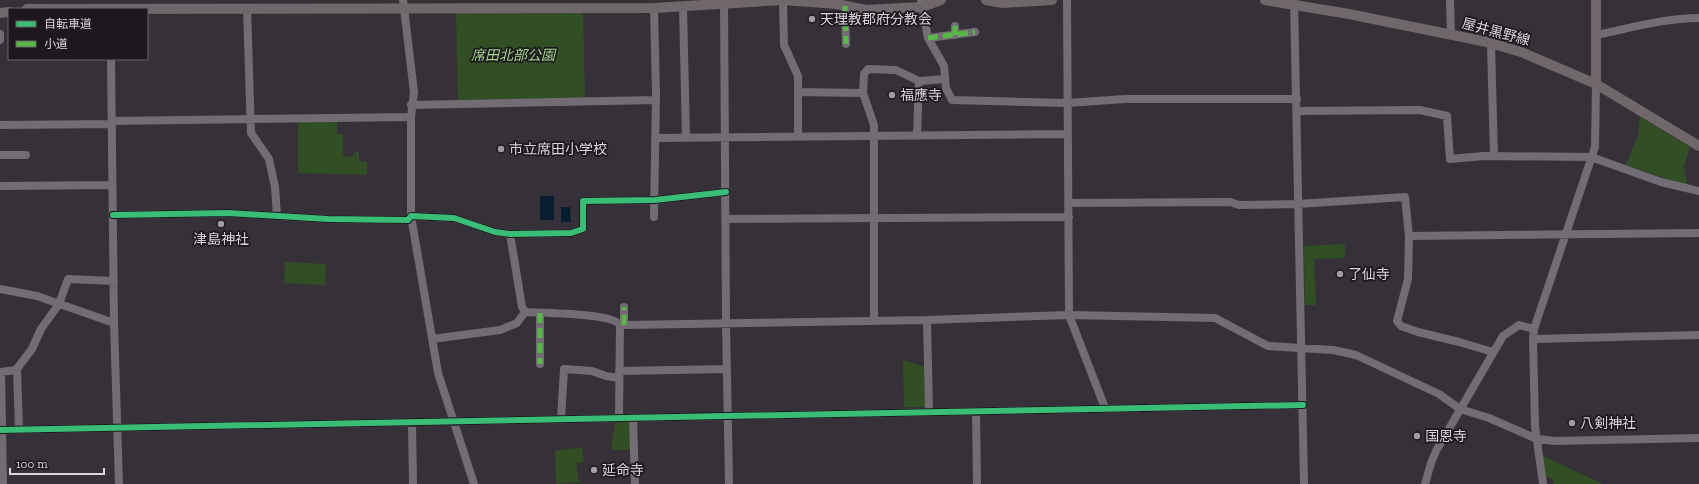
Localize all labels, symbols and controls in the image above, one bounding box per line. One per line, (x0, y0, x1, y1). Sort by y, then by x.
legend (8, 8, 148, 60)
place label: 天理教郡府分教会 (820, 11, 932, 28)
marker: 天理教郡府分教会 (807, 14, 817, 24)
street label: 屋井黒野線 (1460, 15, 1532, 49)
text: 自転車道 (44, 17, 92, 31)
text: 小道 (44, 37, 68, 51)
park label: 席田北部公園 (471, 47, 557, 64)
place label: 福應寺 (900, 87, 942, 104)
marker: 福應寺 (887, 90, 897, 100)
place label: 市立席田小学校 (509, 141, 607, 158)
marker: 市立席田小学校 (496, 144, 506, 154)
marker: 津島神社 (216, 219, 226, 229)
place label: 津島神社 (193, 231, 249, 248)
place label: 了仙寺 (1348, 266, 1390, 283)
marker: 了仙寺 (1335, 269, 1345, 279)
place label: 八剣神社 (1580, 415, 1636, 432)
marker: 八剣神社 (1567, 418, 1577, 428)
place label: 国恩寺 (1425, 428, 1467, 445)
marker: 国恩寺 (1412, 431, 1422, 441)
scale bar (10, 450, 104, 476)
text: 100 m (16, 457, 48, 471)
place label: 延命寺 (602, 462, 644, 479)
marker: 延命寺 (589, 465, 599, 475)

